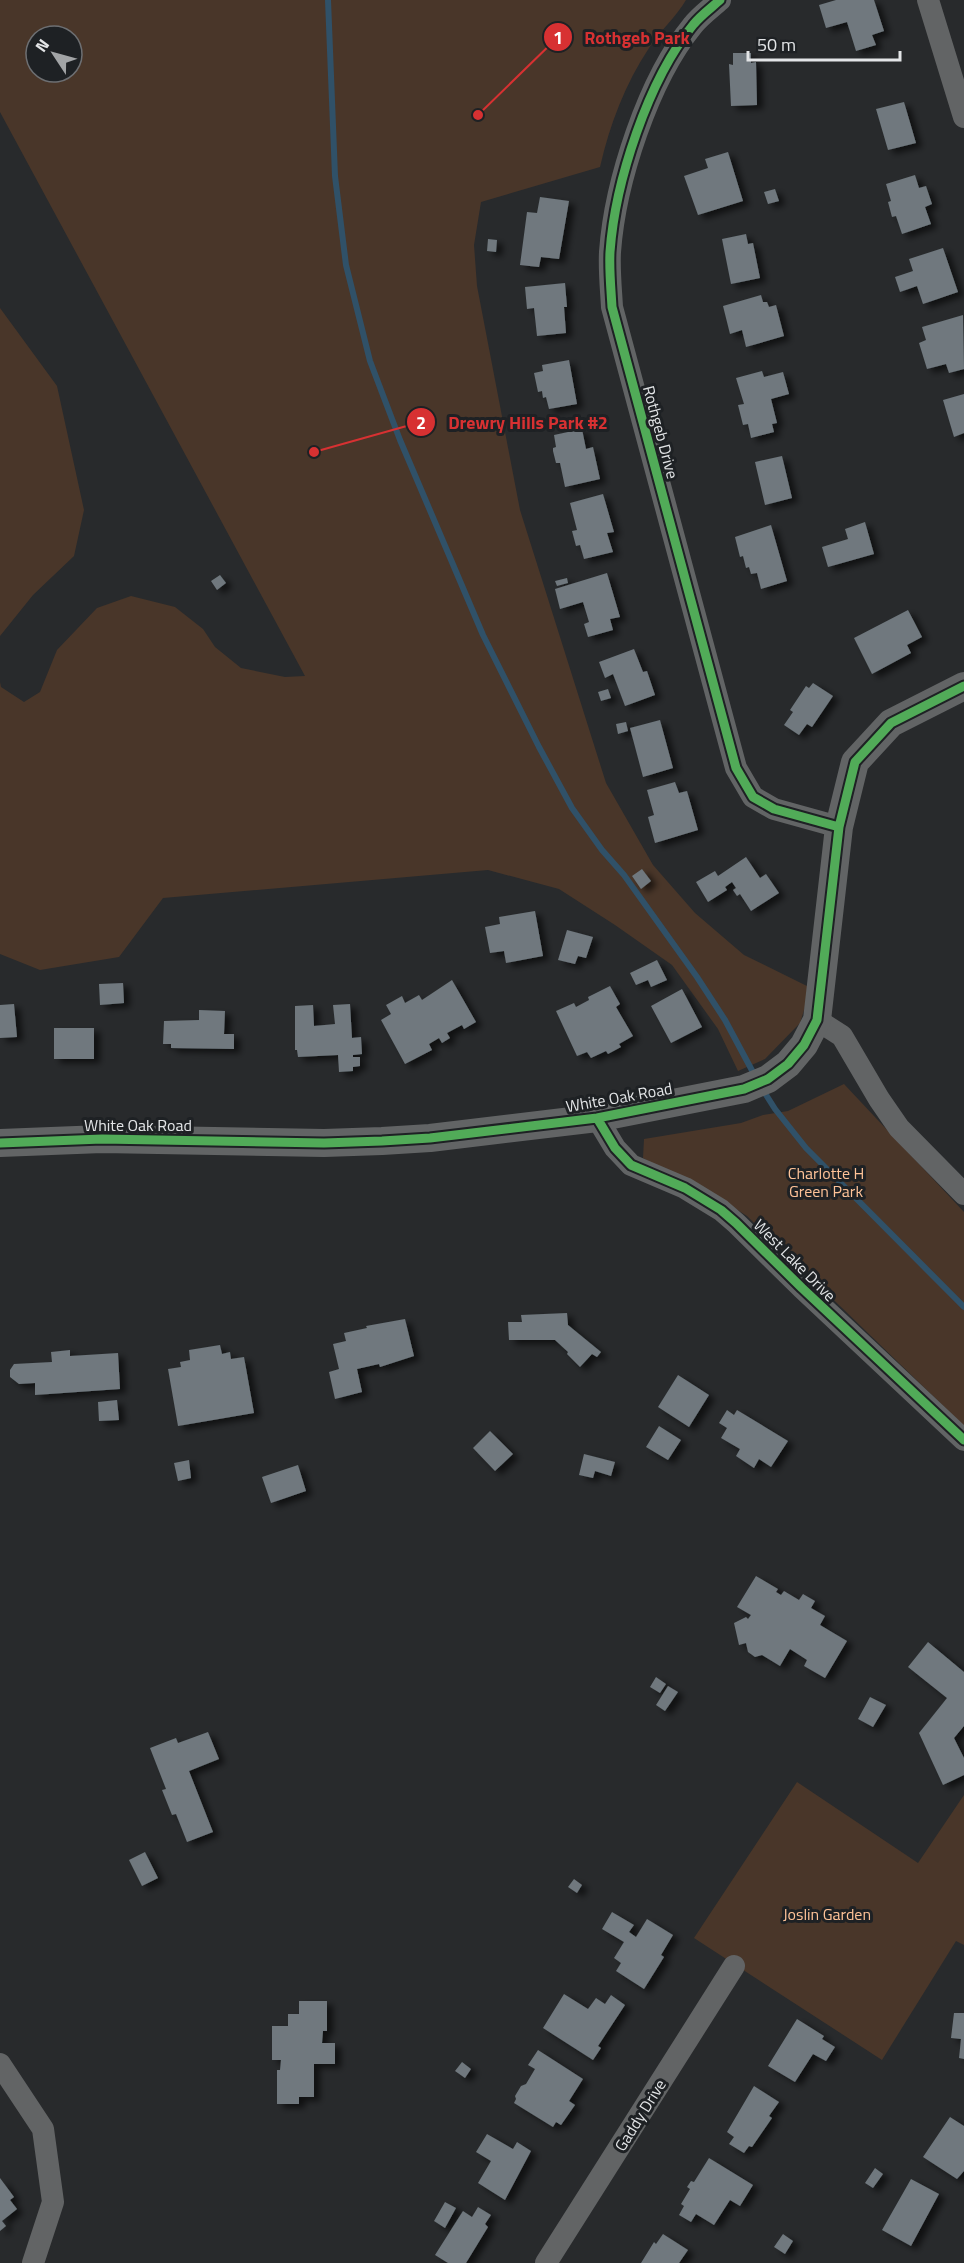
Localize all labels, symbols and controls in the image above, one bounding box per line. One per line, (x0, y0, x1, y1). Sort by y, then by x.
callout: Rothgeb Park (543, 19, 702, 55)
north arrow (24, 24, 84, 84)
text: 1 (553, 24, 563, 51)
text: Rothgeb Park (584, 24, 690, 51)
scale bar (748, 24, 900, 62)
text: 50 m (757, 31, 796, 58)
text: N (29, 34, 55, 57)
street label: Rothgeb Drive (637, 383, 685, 481)
callout: Drewry Hills Park #2 (406, 404, 620, 440)
text: 2 (416, 409, 426, 436)
text: Drewry Hills Park #2 (448, 409, 608, 436)
street label: White Oak Road (564, 1076, 674, 1118)
street label: White Oak Road (84, 1113, 192, 1137)
park label: Charlotte H Green Park (788, 1161, 864, 1203)
street label: West Lake Drive (748, 1213, 842, 1307)
park label: Joslin Garden (783, 1902, 871, 1926)
street label: Gaddy Drive (608, 2074, 672, 2156)

